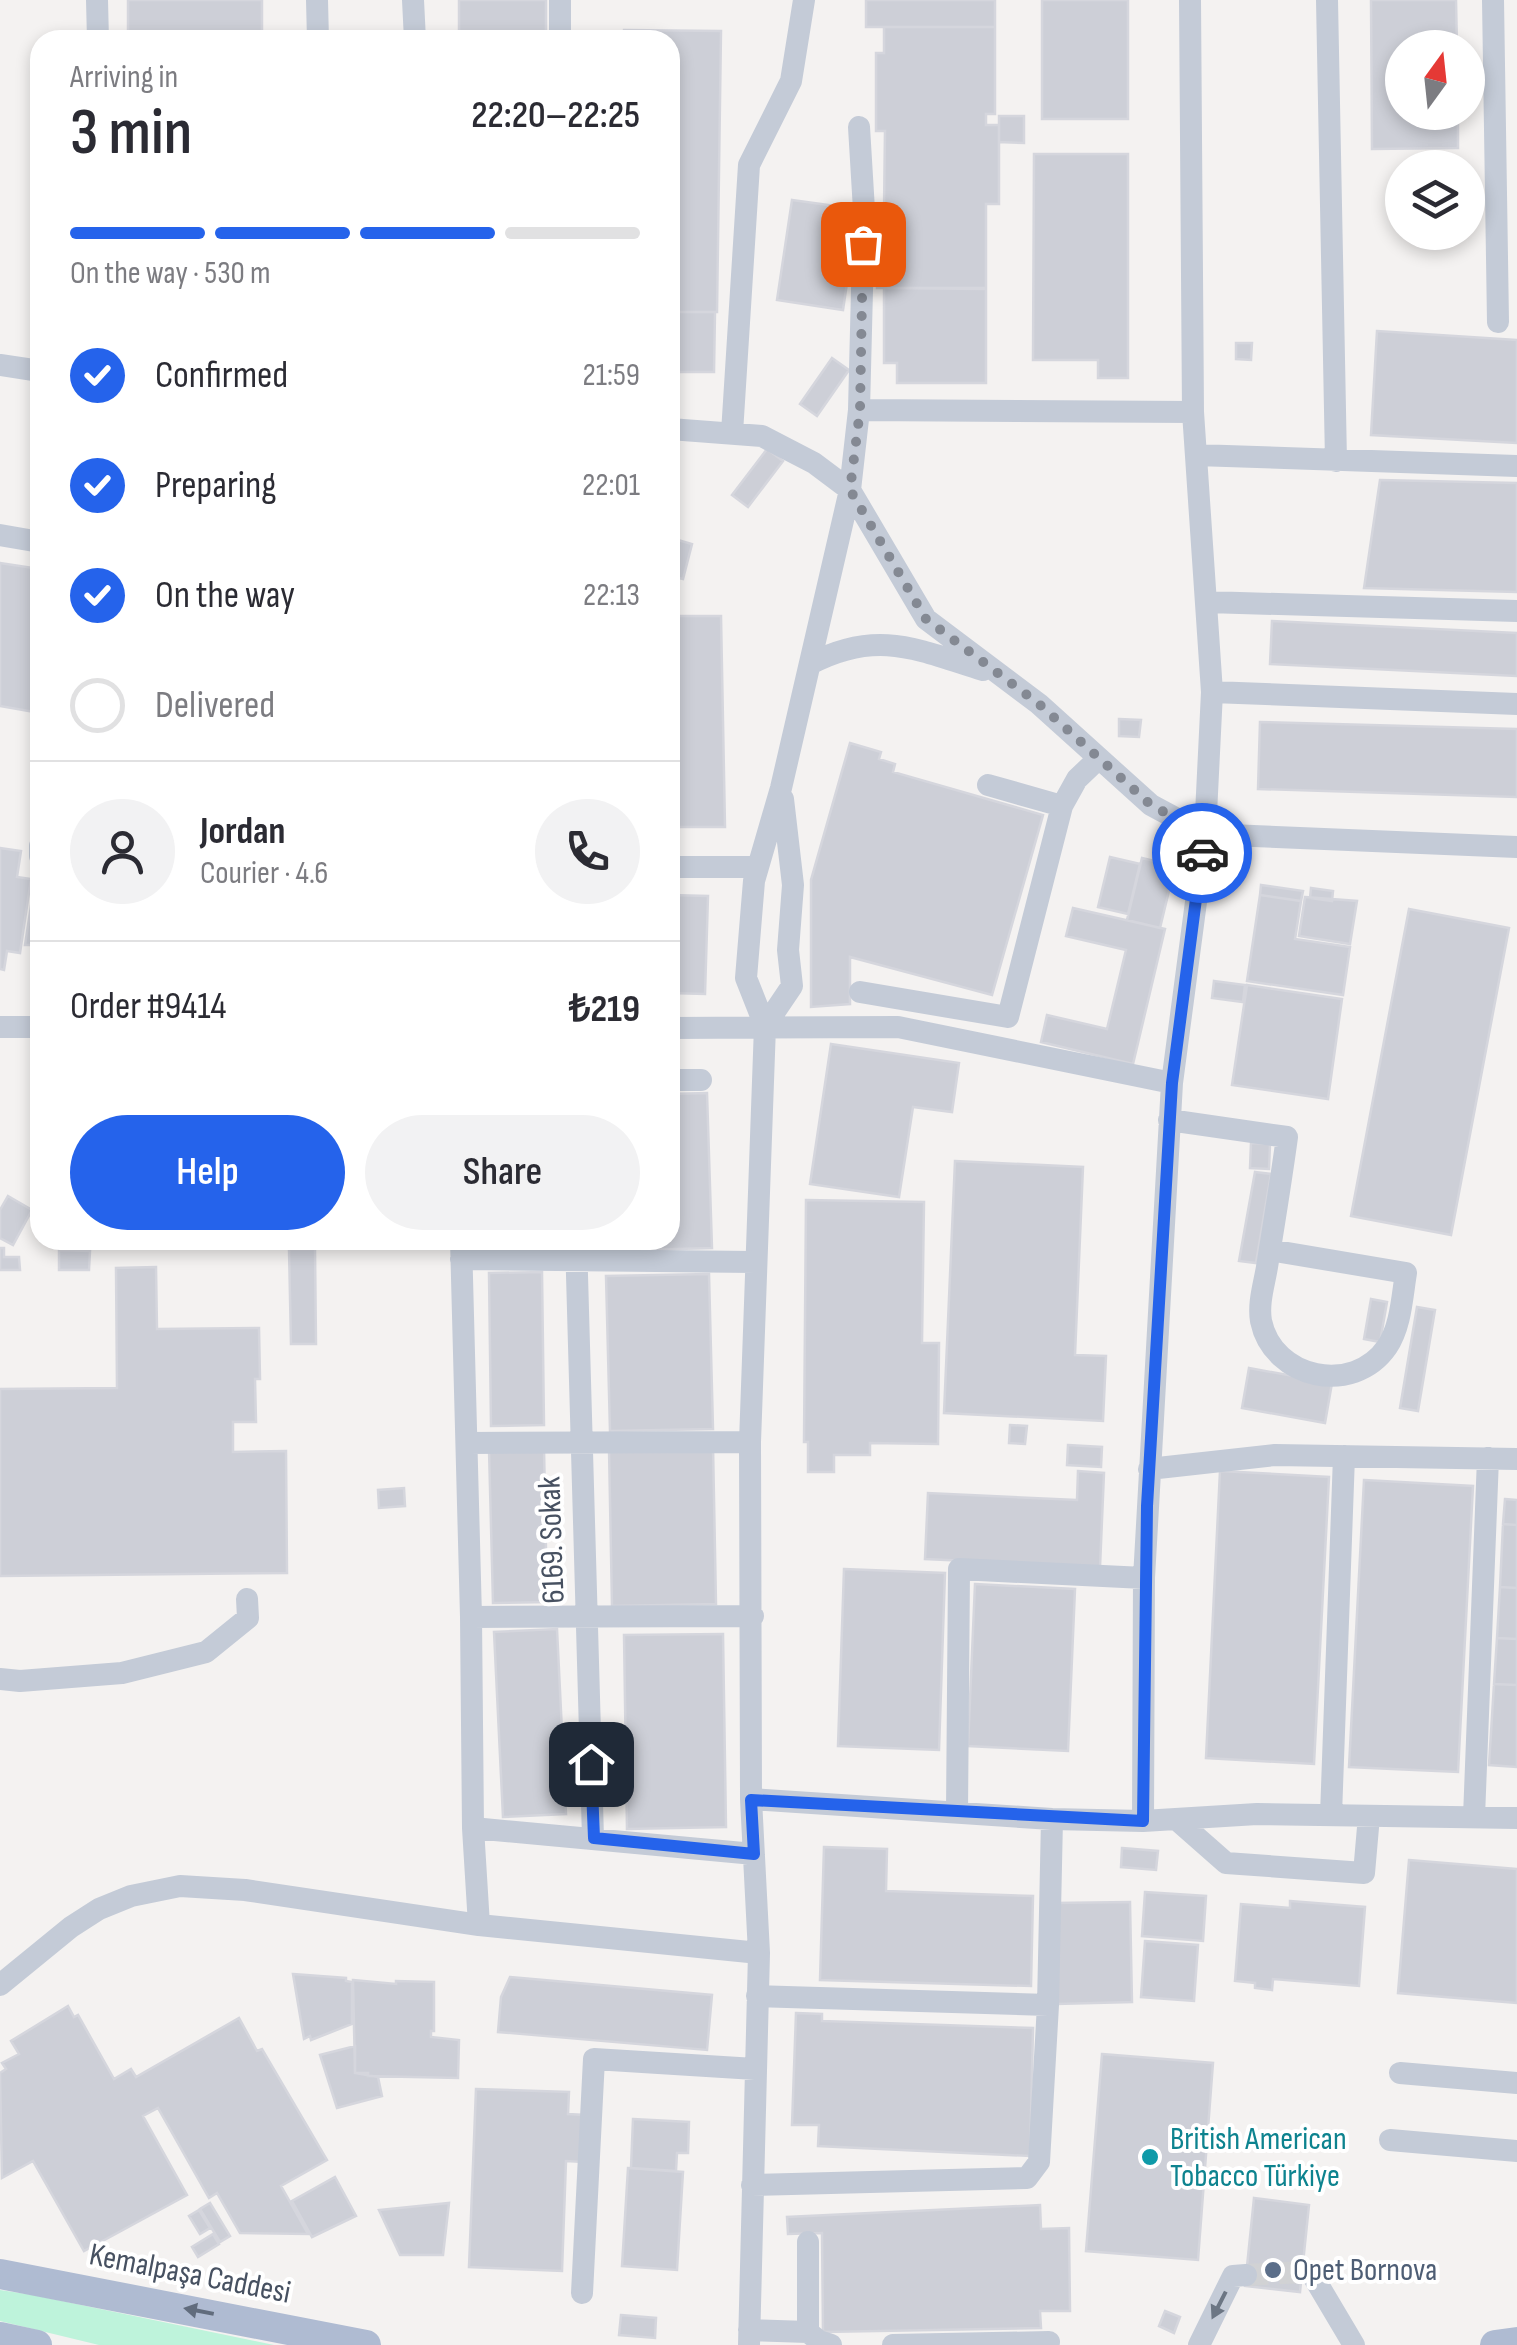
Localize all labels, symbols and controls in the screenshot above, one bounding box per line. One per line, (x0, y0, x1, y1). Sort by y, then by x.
north arrow (1385, 30, 1485, 130)
map controls (1385, 30, 1485, 250)
text: Arriving in (70, 58, 178, 97)
text: 22:20–22:25 (471, 93, 640, 138)
text: 3 min (70, 95, 192, 173)
button: layers (1385, 150, 1485, 250)
pin (821, 202, 906, 287)
icon: bag (836, 217, 891, 272)
text: On the way · 530 m (70, 254, 270, 293)
icon: check (70, 348, 125, 403)
text: Confirmed (155, 353, 288, 398)
text: 21:59 (582, 356, 640, 395)
icon: check (70, 458, 125, 513)
text: Preparing (155, 463, 276, 508)
text: 22:01 (582, 466, 640, 505)
icon: check (70, 568, 125, 623)
text: On the way (155, 573, 295, 618)
text: 22:13 (583, 576, 640, 615)
text: Delivered (155, 683, 275, 728)
button: person (70, 799, 175, 904)
button: phone (535, 799, 640, 904)
courier (1152, 803, 1252, 903)
text: Jordan (200, 809, 285, 854)
icon: car (1175, 826, 1230, 881)
text: Courier · 4.6 (200, 854, 328, 893)
text: Order #9414 (70, 984, 226, 1029)
text: ₺219 (569, 987, 640, 1032)
button: Help (70, 1115, 345, 1230)
button: Share (365, 1115, 640, 1230)
street label: 6169. Sokak (530, 1476, 574, 1604)
pin (549, 1722, 634, 1807)
icon: home (564, 1737, 619, 1792)
place label: British American Tobacco Türkiye (1170, 2120, 1347, 2196)
marker: British American Tobacco Türkiye (1139, 2146, 1161, 2168)
street label: Kemalpaşa Caddesi (86, 2235, 294, 2313)
place label: Opet Bornova (1293, 2251, 1437, 2290)
marker: Opet Bornova (1262, 2259, 1284, 2281)
one-way arrow (1211, 2291, 1228, 2320)
one-way arrow (183, 2303, 214, 2319)

